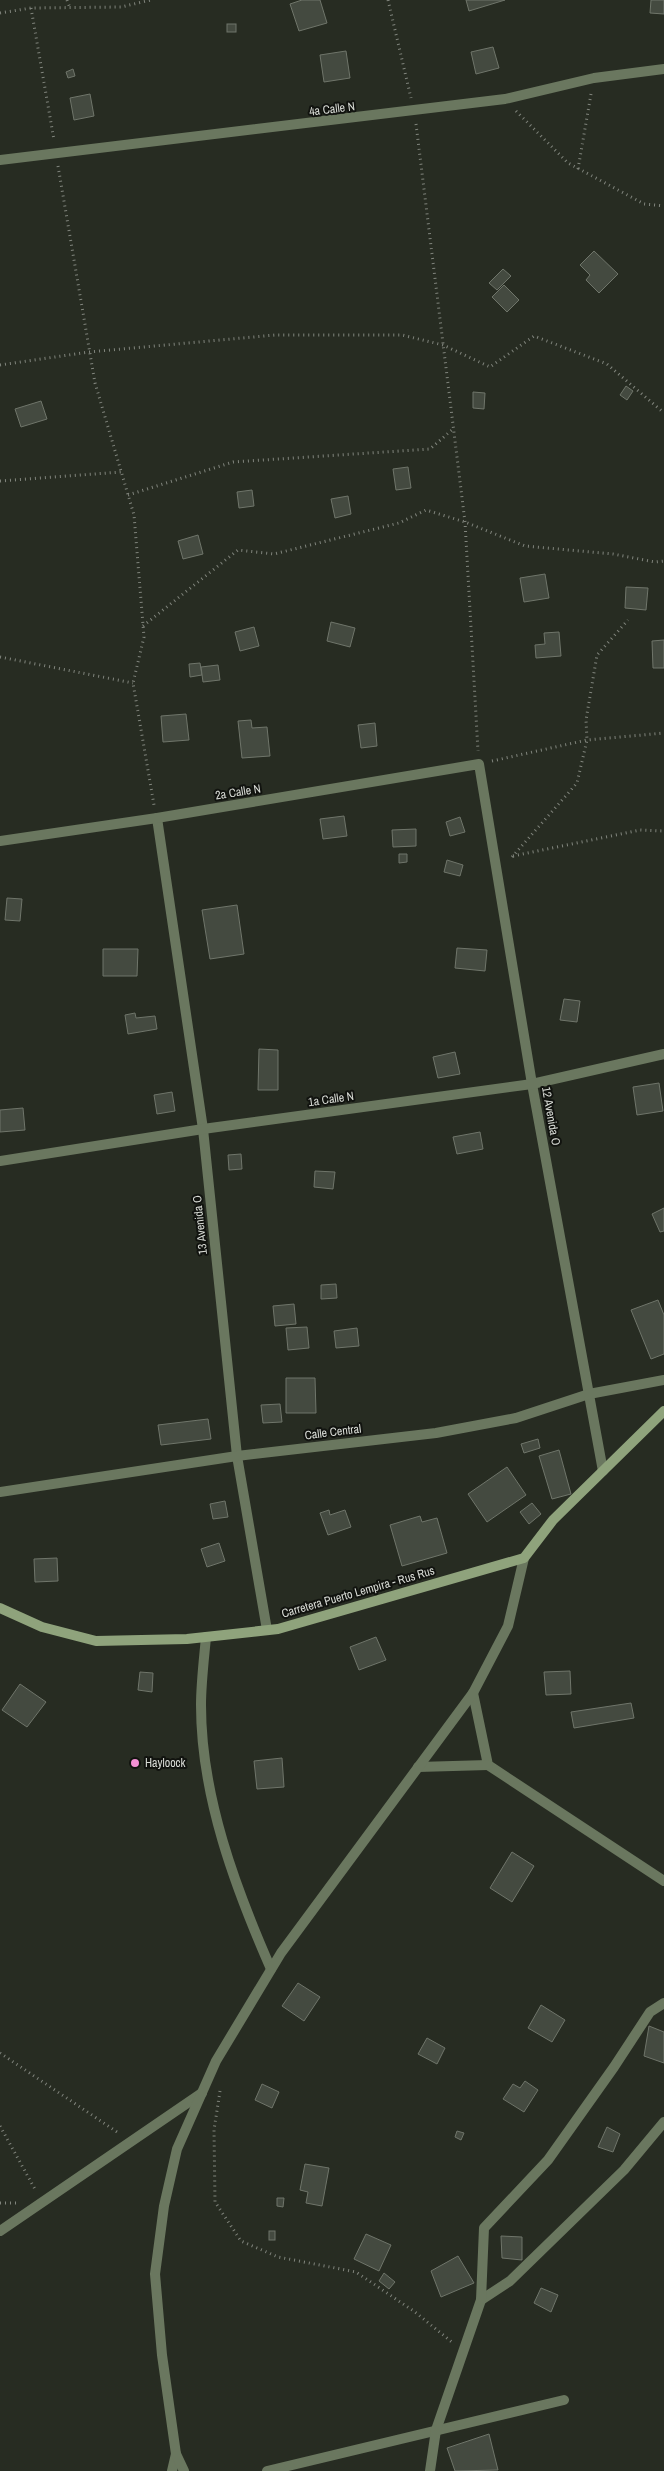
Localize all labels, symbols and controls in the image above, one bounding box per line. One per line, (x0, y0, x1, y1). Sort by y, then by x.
street label: 4a Calle N (308, 98, 356, 120)
street label: 2a Calle N (214, 781, 262, 803)
street label: 12 Avenida O (538, 1085, 564, 1147)
street label: 1a Calle N (307, 1088, 355, 1110)
street label: 13 Avenida O (189, 1194, 211, 1255)
street label: Calle Central (304, 1421, 362, 1443)
street label: Carretera Puerto Lempira - Rus Rus (280, 1562, 437, 1622)
place label: Hayloock (145, 1755, 186, 1771)
marker: Hayloock (129, 1757, 141, 1769)

